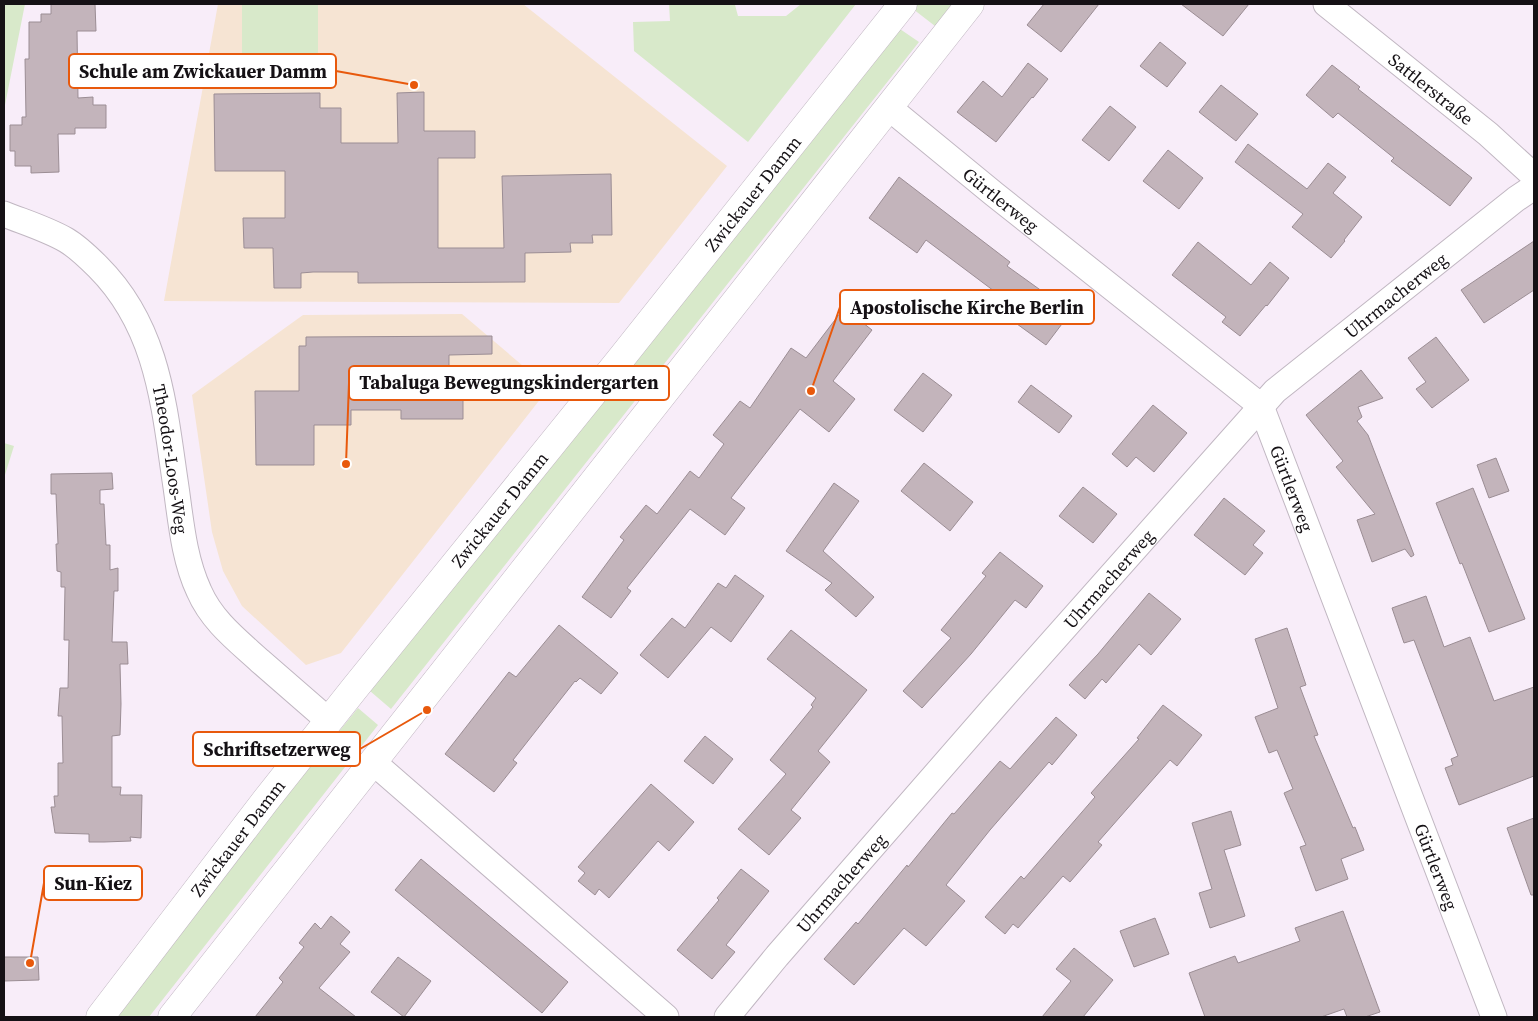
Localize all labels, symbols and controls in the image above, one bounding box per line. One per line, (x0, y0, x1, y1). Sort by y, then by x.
street label: Sattlerstraße (1384, 47, 1479, 130)
callout: Schule am Zwickauer Damm (69, 54, 336, 88)
text: Schule am Zwickauer Damm (79, 58, 327, 84)
street label: Zwickauer Damm (699, 130, 806, 256)
street label: Gürtlerweg (958, 161, 1044, 238)
street label: Uhrmacherweg (1339, 246, 1452, 344)
callout: Apostolische Kirche Berlin (840, 290, 1094, 324)
text: Apostolische Kirche Berlin (850, 294, 1084, 320)
callout: Tabaluga Bewegungskindergarten (349, 366, 669, 400)
text: Tabaluga Bewegungskindergarten (359, 369, 659, 395)
street label: Theodor-Loos-Weg (147, 382, 195, 536)
street label: Gürtlerweg (1264, 441, 1320, 535)
street label: Zwickauer Damm (445, 446, 554, 572)
street label: Uhrmacherweg (1057, 524, 1159, 634)
callout: Schriftsetzerweg (193, 732, 360, 766)
text: Schriftsetzerweg (203, 736, 351, 762)
street label: Zwickauer Damm (184, 774, 291, 901)
street label: Gürtlerweg (1409, 820, 1465, 914)
street label: Uhrmacherweg (790, 827, 891, 938)
callout: Sun-Kiez (44, 866, 142, 900)
text: Sun-Kiez (54, 870, 132, 896)

